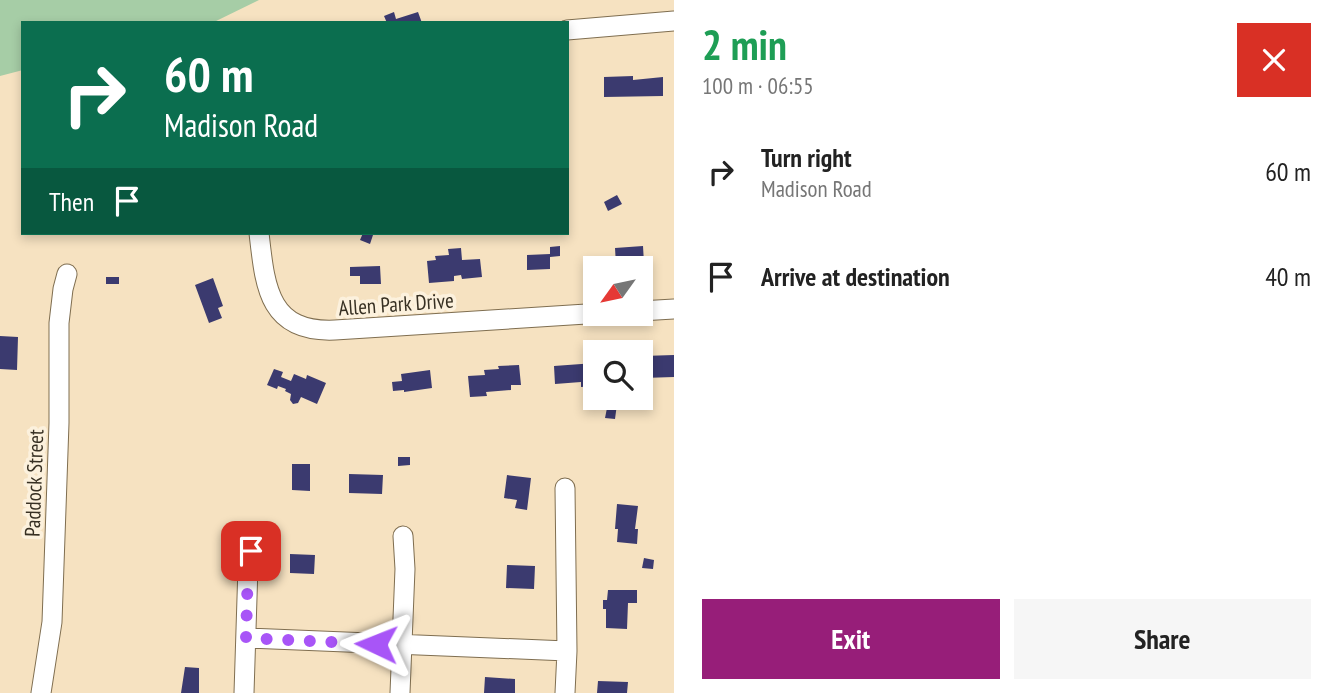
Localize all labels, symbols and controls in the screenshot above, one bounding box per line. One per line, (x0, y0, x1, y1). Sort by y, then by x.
text: 2 min (702, 17, 787, 72)
button: close (1237, 23, 1311, 97)
text: 60 m (164, 42, 253, 106)
icon: right (49, 49, 140, 140)
text: 100 m · 06:55 (702, 71, 814, 100)
text: Madison Road (164, 104, 318, 146)
text: Turn right (761, 141, 852, 174)
icon: right (702, 153, 740, 191)
text: 60 m (1265, 155, 1311, 188)
text: Madison Road (761, 174, 872, 203)
icon: arrive (108, 182, 146, 220)
text: Then (49, 185, 94, 218)
north arrow (583, 256, 653, 326)
map controls (583, 256, 653, 410)
icon: arrive (702, 258, 740, 296)
text: Arrive at destination (761, 260, 950, 293)
text: 40 m (1265, 260, 1311, 293)
street label: Allen Park Drive (338, 287, 454, 321)
button: search (583, 340, 653, 410)
street label: Paddock Street (19, 429, 49, 537)
pin (221, 521, 281, 581)
icon: arrive (232, 532, 270, 570)
button: Exit (702, 599, 1000, 679)
button: Share (1014, 599, 1311, 679)
position arrow (339, 607, 413, 681)

